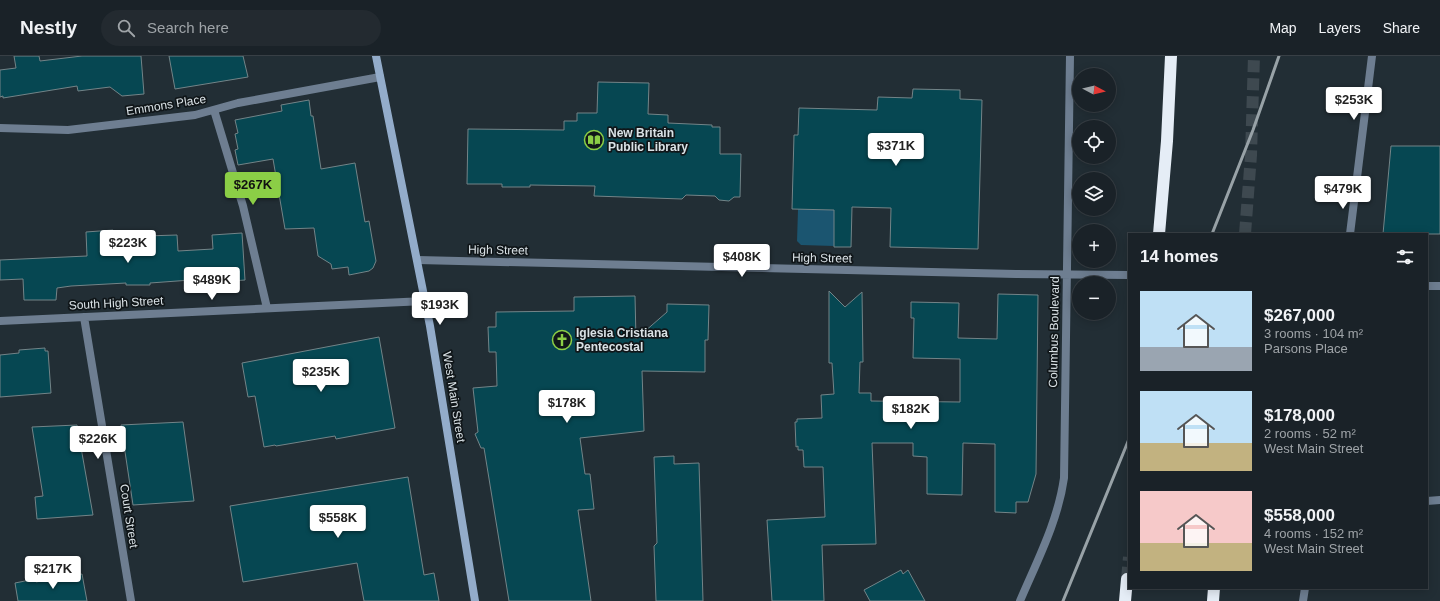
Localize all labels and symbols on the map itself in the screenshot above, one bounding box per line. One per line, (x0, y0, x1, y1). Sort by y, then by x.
north arrow (1072, 68, 1116, 112)
pin: $253K (1326, 87, 1382, 121)
street label: Emmons Place (125, 92, 207, 118)
place label: New Britain Public Library (608, 126, 688, 154)
library icon: New Britain Public Library (583, 129, 605, 151)
pin: $371K (868, 133, 924, 167)
pin: $267K (225, 172, 281, 206)
pin: $479K (1315, 176, 1371, 210)
pin: $223K (100, 230, 156, 264)
street label: High Street (468, 242, 529, 258)
pin: $408K (714, 244, 770, 278)
street label: High Street (792, 250, 853, 266)
pin: $489K (184, 267, 240, 301)
street label: Columbus Boulevard (1046, 276, 1062, 388)
pin: $193K (412, 292, 468, 326)
street label: South High Street (68, 293, 164, 312)
place label: Iglesia Cristiana Pentecostal (576, 326, 668, 354)
church icon: Iglesia Cristiana Pentecostal (551, 329, 573, 351)
street label: West Main Street (440, 351, 468, 444)
pin: $235K (293, 359, 349, 393)
pin: $178K (539, 390, 595, 424)
pin: $182K (883, 396, 939, 430)
pin: $226K (70, 426, 126, 460)
street label: Court Street (117, 483, 141, 550)
pin: $558K (310, 505, 366, 539)
pin: $217K (25, 556, 81, 590)

